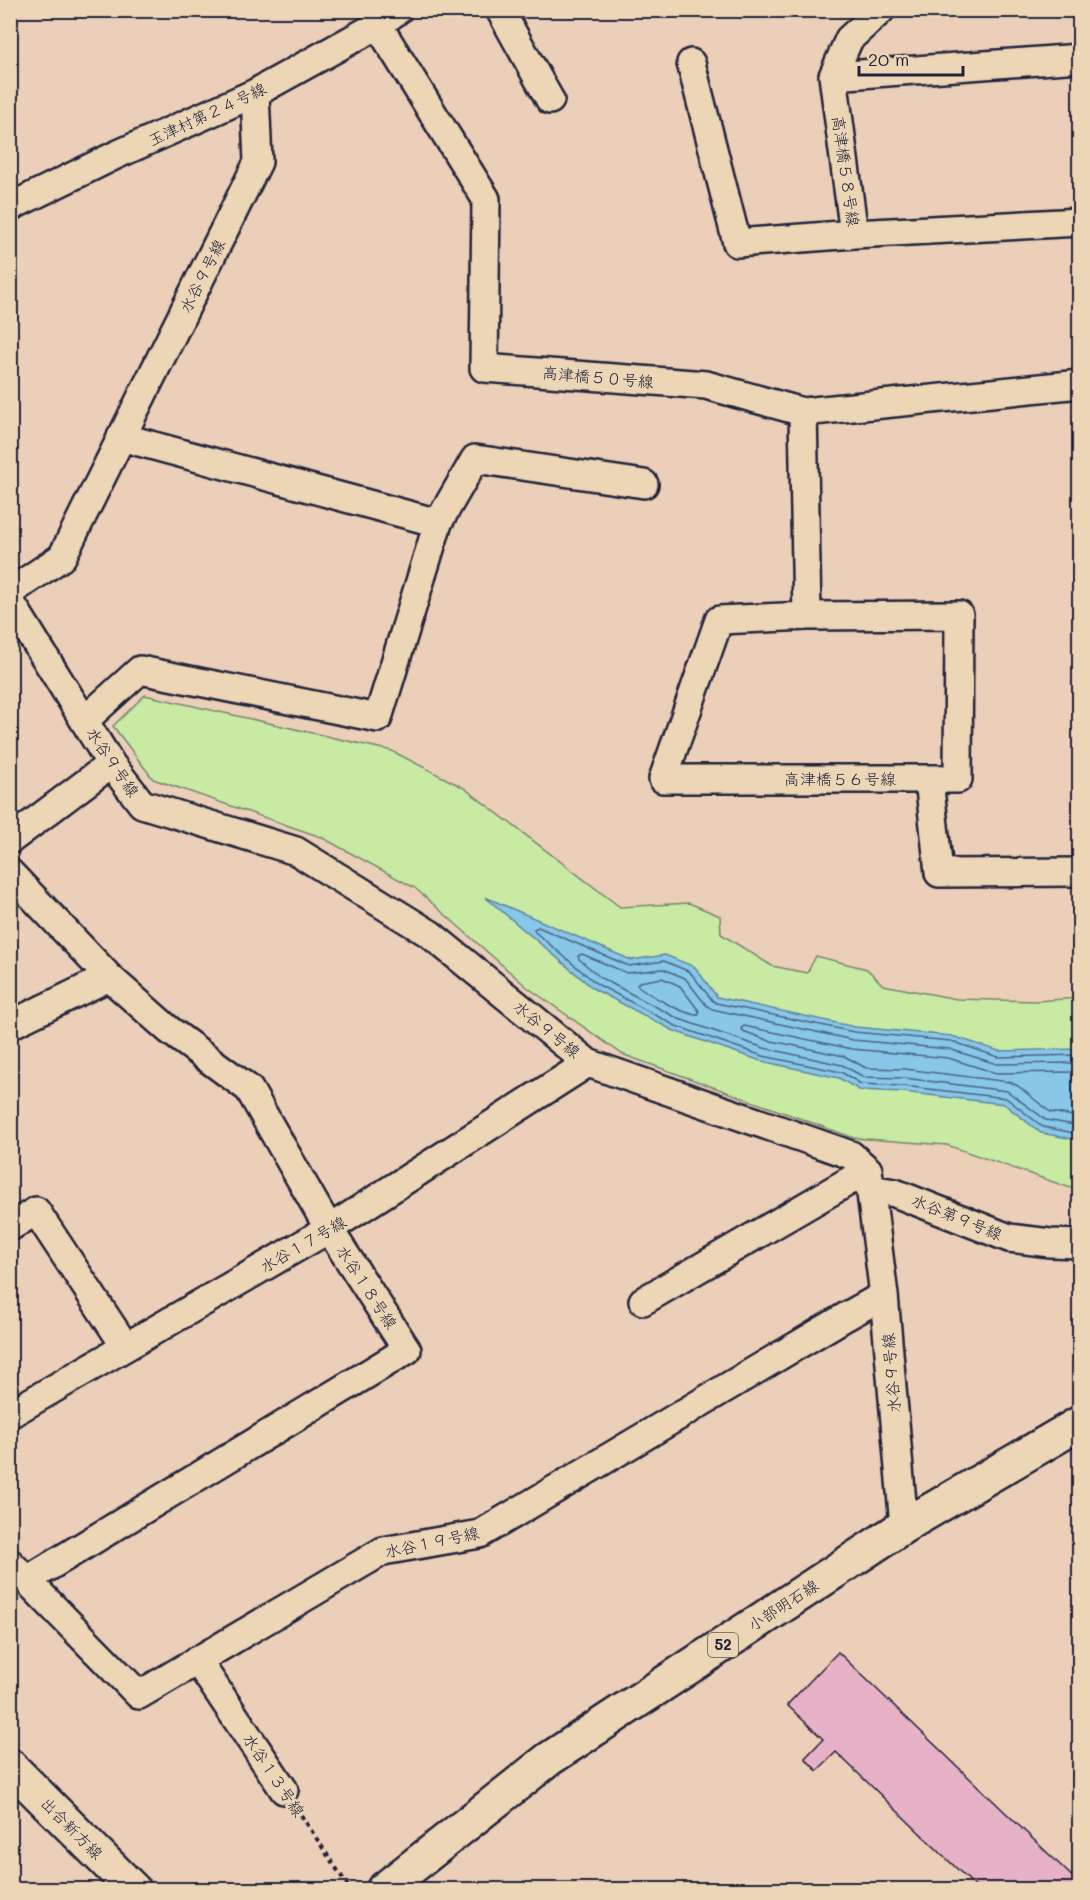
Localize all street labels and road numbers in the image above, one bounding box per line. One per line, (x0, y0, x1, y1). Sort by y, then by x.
street label: 玉津村第２４号線 (144, 77, 269, 150)
street label: 高津橋５８号線 (828, 114, 865, 228)
street label: 水谷９号線 (174, 235, 229, 316)
street label: 高津橋５０号線 (541, 361, 655, 392)
street label: 水谷９号線 (82, 723, 144, 801)
street label: 高津橋５６号線 (784, 768, 896, 789)
street label: 水谷９号線 (510, 995, 585, 1062)
street label: 水谷第９号線 (909, 1189, 1006, 1244)
street label: 水谷１７号線 (256, 1210, 350, 1277)
street label: 水谷１８号線 (332, 1241, 402, 1333)
street label: 水谷９号線 (877, 1332, 904, 1414)
street label: 水谷１９号線 (383, 1521, 481, 1562)
street label: 小部明石線 (743, 1574, 822, 1635)
road number: 52 (708, 1633, 738, 1657)
street label: 水谷１３号線 (239, 1729, 310, 1820)
street label: 出合新方線 (37, 1792, 108, 1863)

